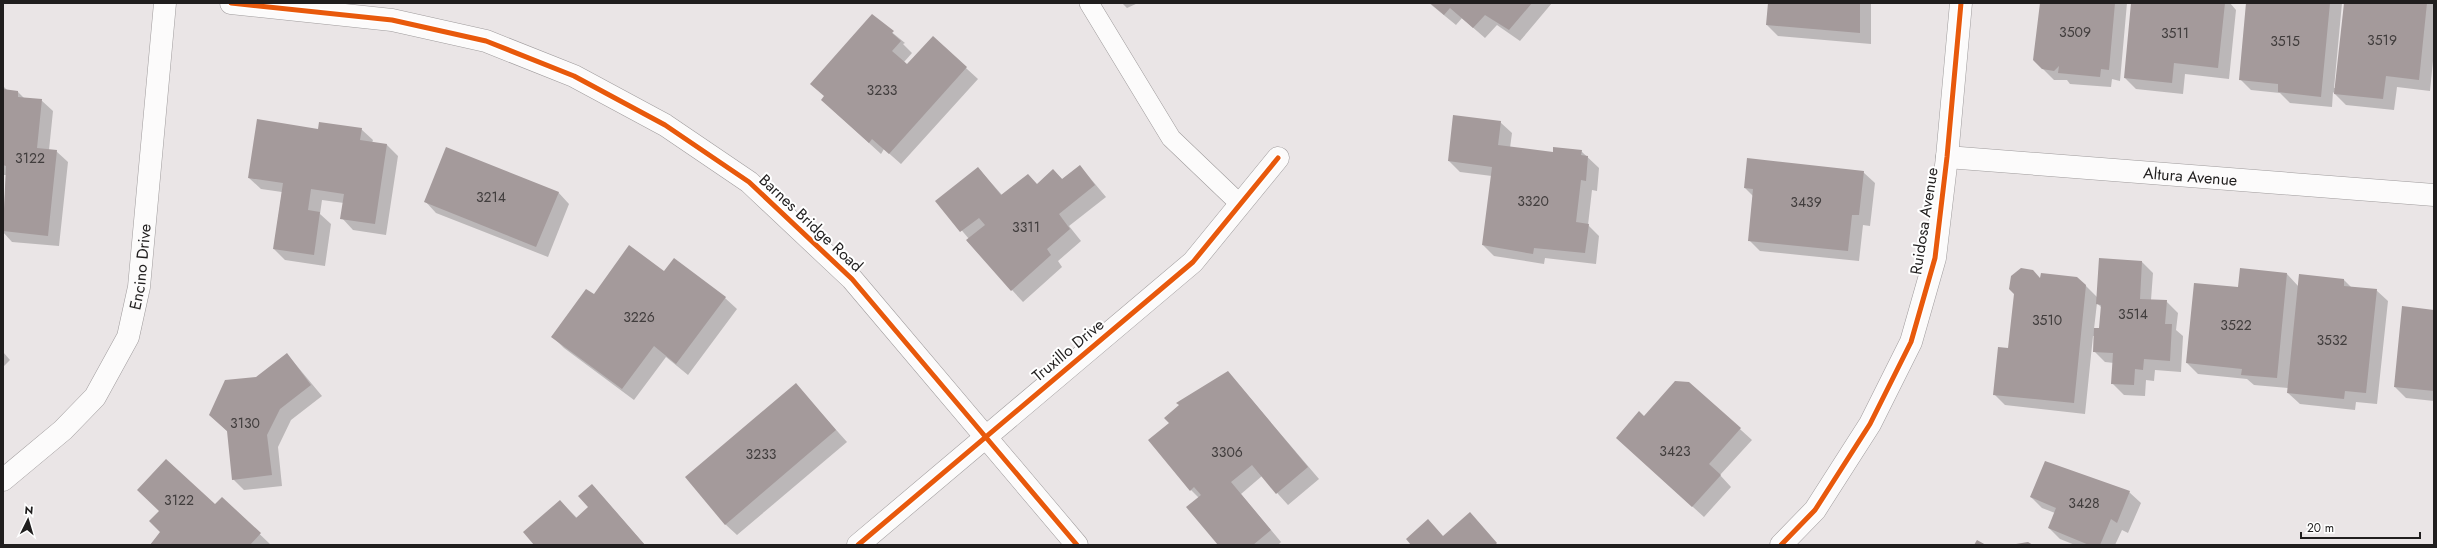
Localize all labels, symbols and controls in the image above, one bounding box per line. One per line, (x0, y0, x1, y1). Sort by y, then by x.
house number: 3509 (2059, 22, 2091, 42)
house number: 3511 (2161, 23, 2189, 43)
house number: 3519 (2367, 30, 2397, 50)
house number: 3515 (2270, 31, 2300, 51)
house number: 3233 (867, 80, 898, 100)
house number: 3122 (15, 148, 45, 168)
street label: Altura Avenue (2142, 161, 2238, 191)
street label: Ruidosa Avenue (1904, 166, 1944, 276)
street label: Barnes Bridge Road (754, 169, 868, 277)
house number: 3214 (476, 187, 506, 207)
house number: 3320 (1517, 191, 1549, 211)
house number: 3439 (1790, 192, 1822, 212)
house number: 3311 (1012, 217, 1040, 237)
street label: Encino Drive (123, 223, 156, 312)
house number: 3514 (2118, 304, 2148, 324)
house number: 3226 (623, 307, 655, 327)
house number: 3510 (2032, 310, 2062, 330)
street label: Truxillo Drive (1027, 313, 1109, 387)
house number: 3522 (2220, 315, 2252, 335)
house number: 3532 (2316, 330, 2348, 350)
house number: 3130 (230, 413, 260, 433)
house number: 3423 (1659, 441, 1691, 461)
house number: 3306 (1211, 442, 1243, 462)
house number: 3233 (746, 444, 777, 464)
house number: 3122 (164, 490, 194, 510)
house number: 3428 (2068, 493, 2100, 513)
north arrow (8, 500, 48, 540)
text: N (24, 502, 34, 518)
scale bar (2301, 514, 2420, 540)
text: 20 m (2307, 519, 2334, 537)

